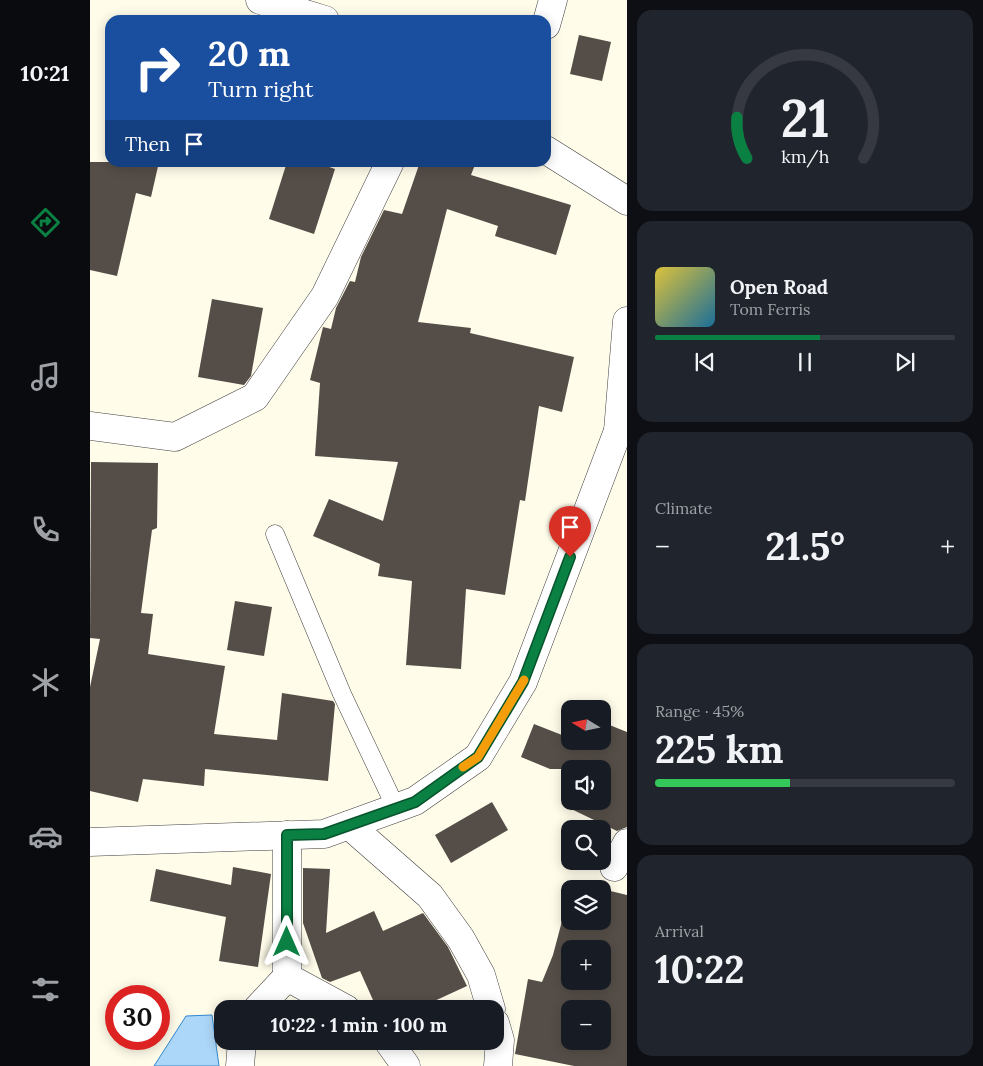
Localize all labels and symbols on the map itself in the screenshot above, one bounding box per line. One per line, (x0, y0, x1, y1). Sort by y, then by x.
pin (549, 506, 591, 557)
north arrow (561, 700, 611, 750)
position arrow (260, 915, 312, 967)
speed limit sign: 30 (105, 985, 170, 1050)

